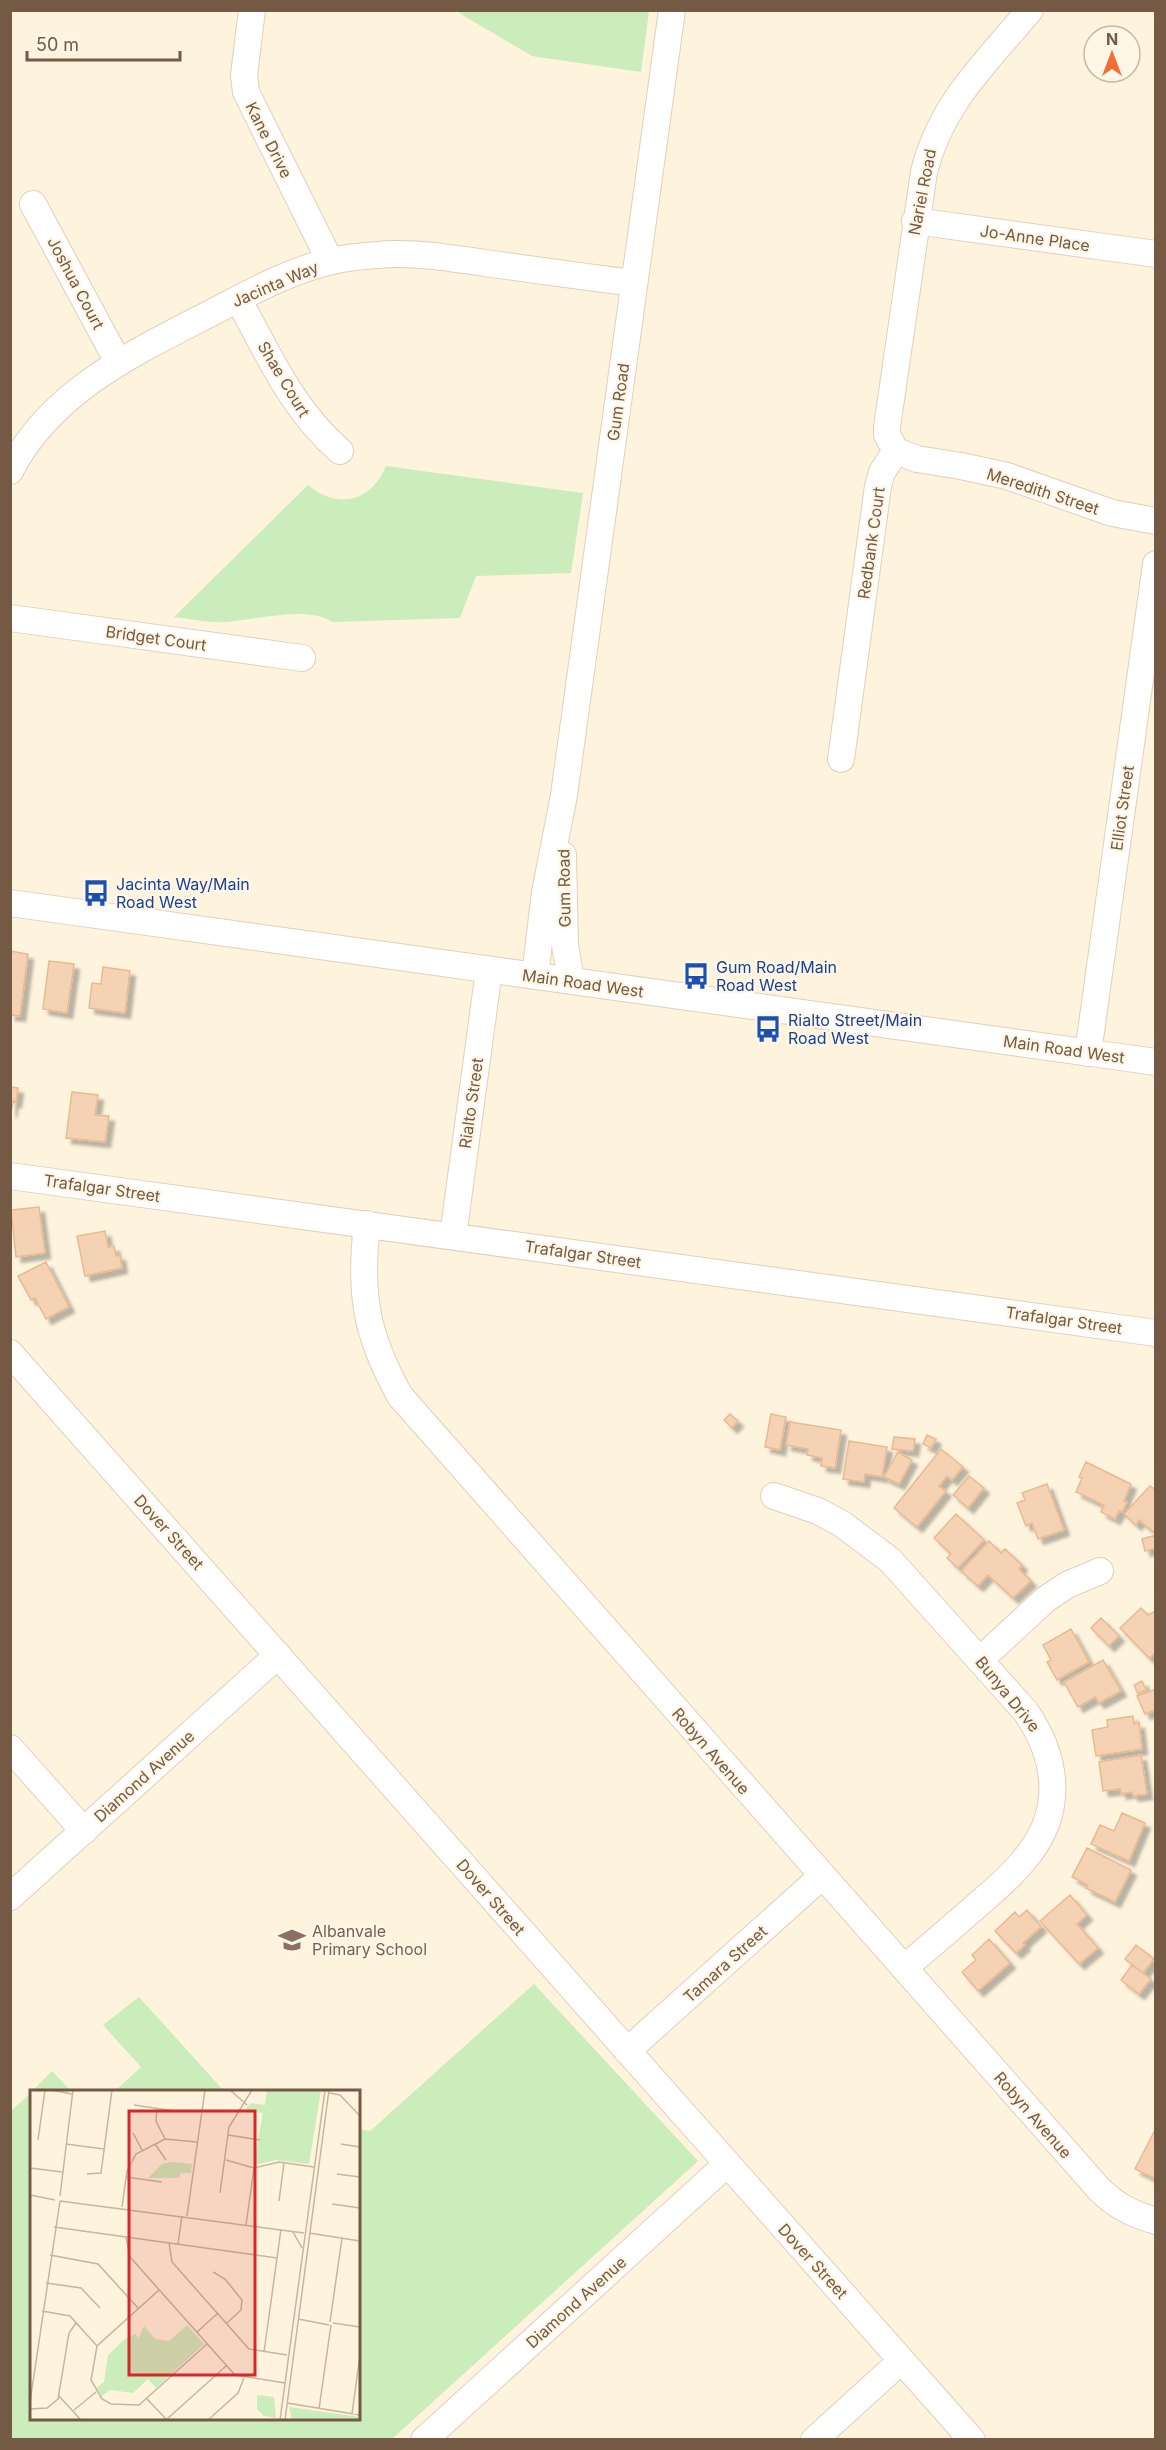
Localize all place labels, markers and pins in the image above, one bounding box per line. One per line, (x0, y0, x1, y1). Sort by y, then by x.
place label: Jacinta Way/Main Road West (116, 874, 250, 912)
bus stop icon: Jacinta Way/Main Road West (81, 878, 111, 908)
place label: Gum Road/Main Road West (716, 957, 837, 995)
bus stop icon: Gum Road/Main Road West (681, 961, 711, 991)
place label: Rialto Street/Main Road West (788, 1010, 922, 1048)
bus stop icon: Rialto Street/Main Road West (753, 1014, 783, 1044)
place label: Albanvale Primary School (312, 1921, 427, 1959)
school or university icon: Albanvale Primary School (277, 1925, 307, 1955)

